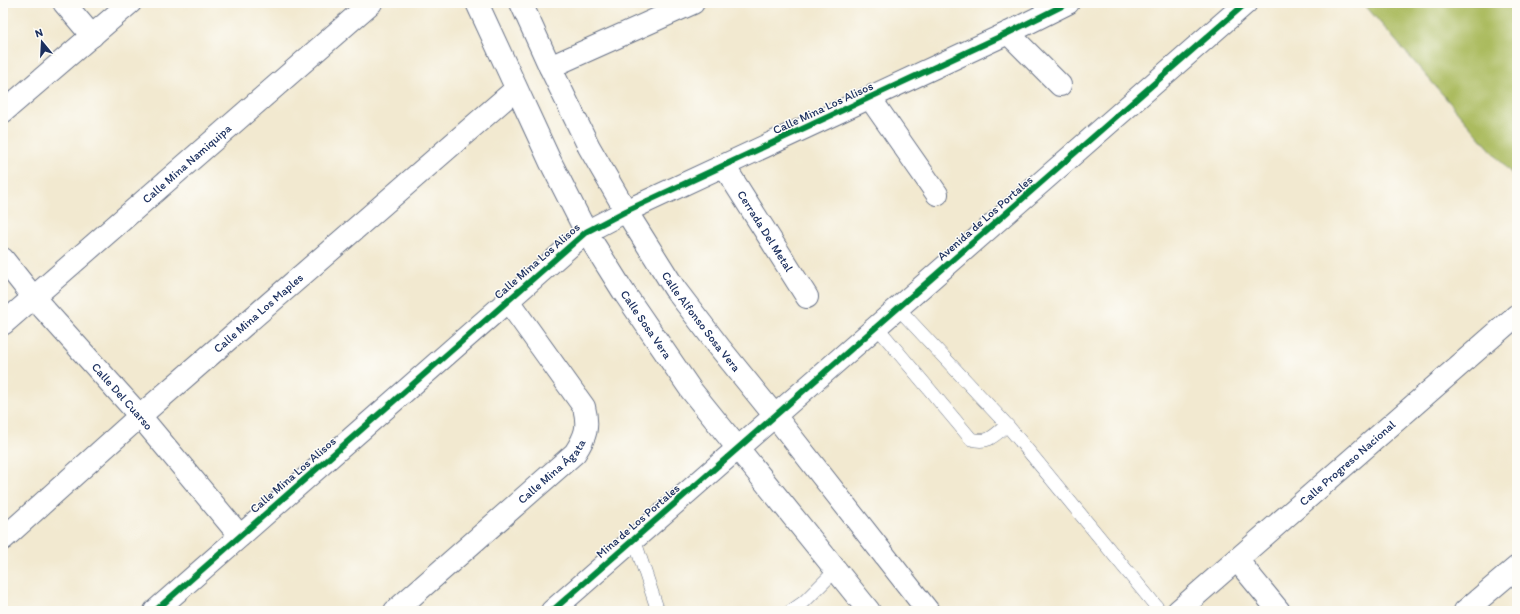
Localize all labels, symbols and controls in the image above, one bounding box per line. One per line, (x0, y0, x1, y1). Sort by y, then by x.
north arrow (22, 22, 62, 62)
text: N (34, 26, 45, 40)
street label: Calle Mina Los Alisos (771, 79, 875, 137)
street label: Calle Mina Namiquipa (140, 121, 235, 206)
street label: Avenida de Los Portales (934, 173, 1036, 263)
street label: Cerrada Del Metal (734, 188, 796, 275)
street label: Calle Mina Los Alisos (491, 220, 583, 302)
street label: Calle Alfonso Sosa Vera (659, 269, 743, 375)
street label: Calle Mina Los Maples (211, 270, 306, 356)
street label: Calle Sosa Vera (618, 288, 675, 362)
street label: Calle Del Cuarso (89, 360, 156, 433)
street label: Calle Progreso Nacional (1297, 417, 1399, 509)
street label: Calle Mina Los Alisos (247, 434, 339, 516)
street label: Calle Mina Ágata (515, 436, 589, 507)
street label: Mina de Los Portales (593, 481, 683, 561)

